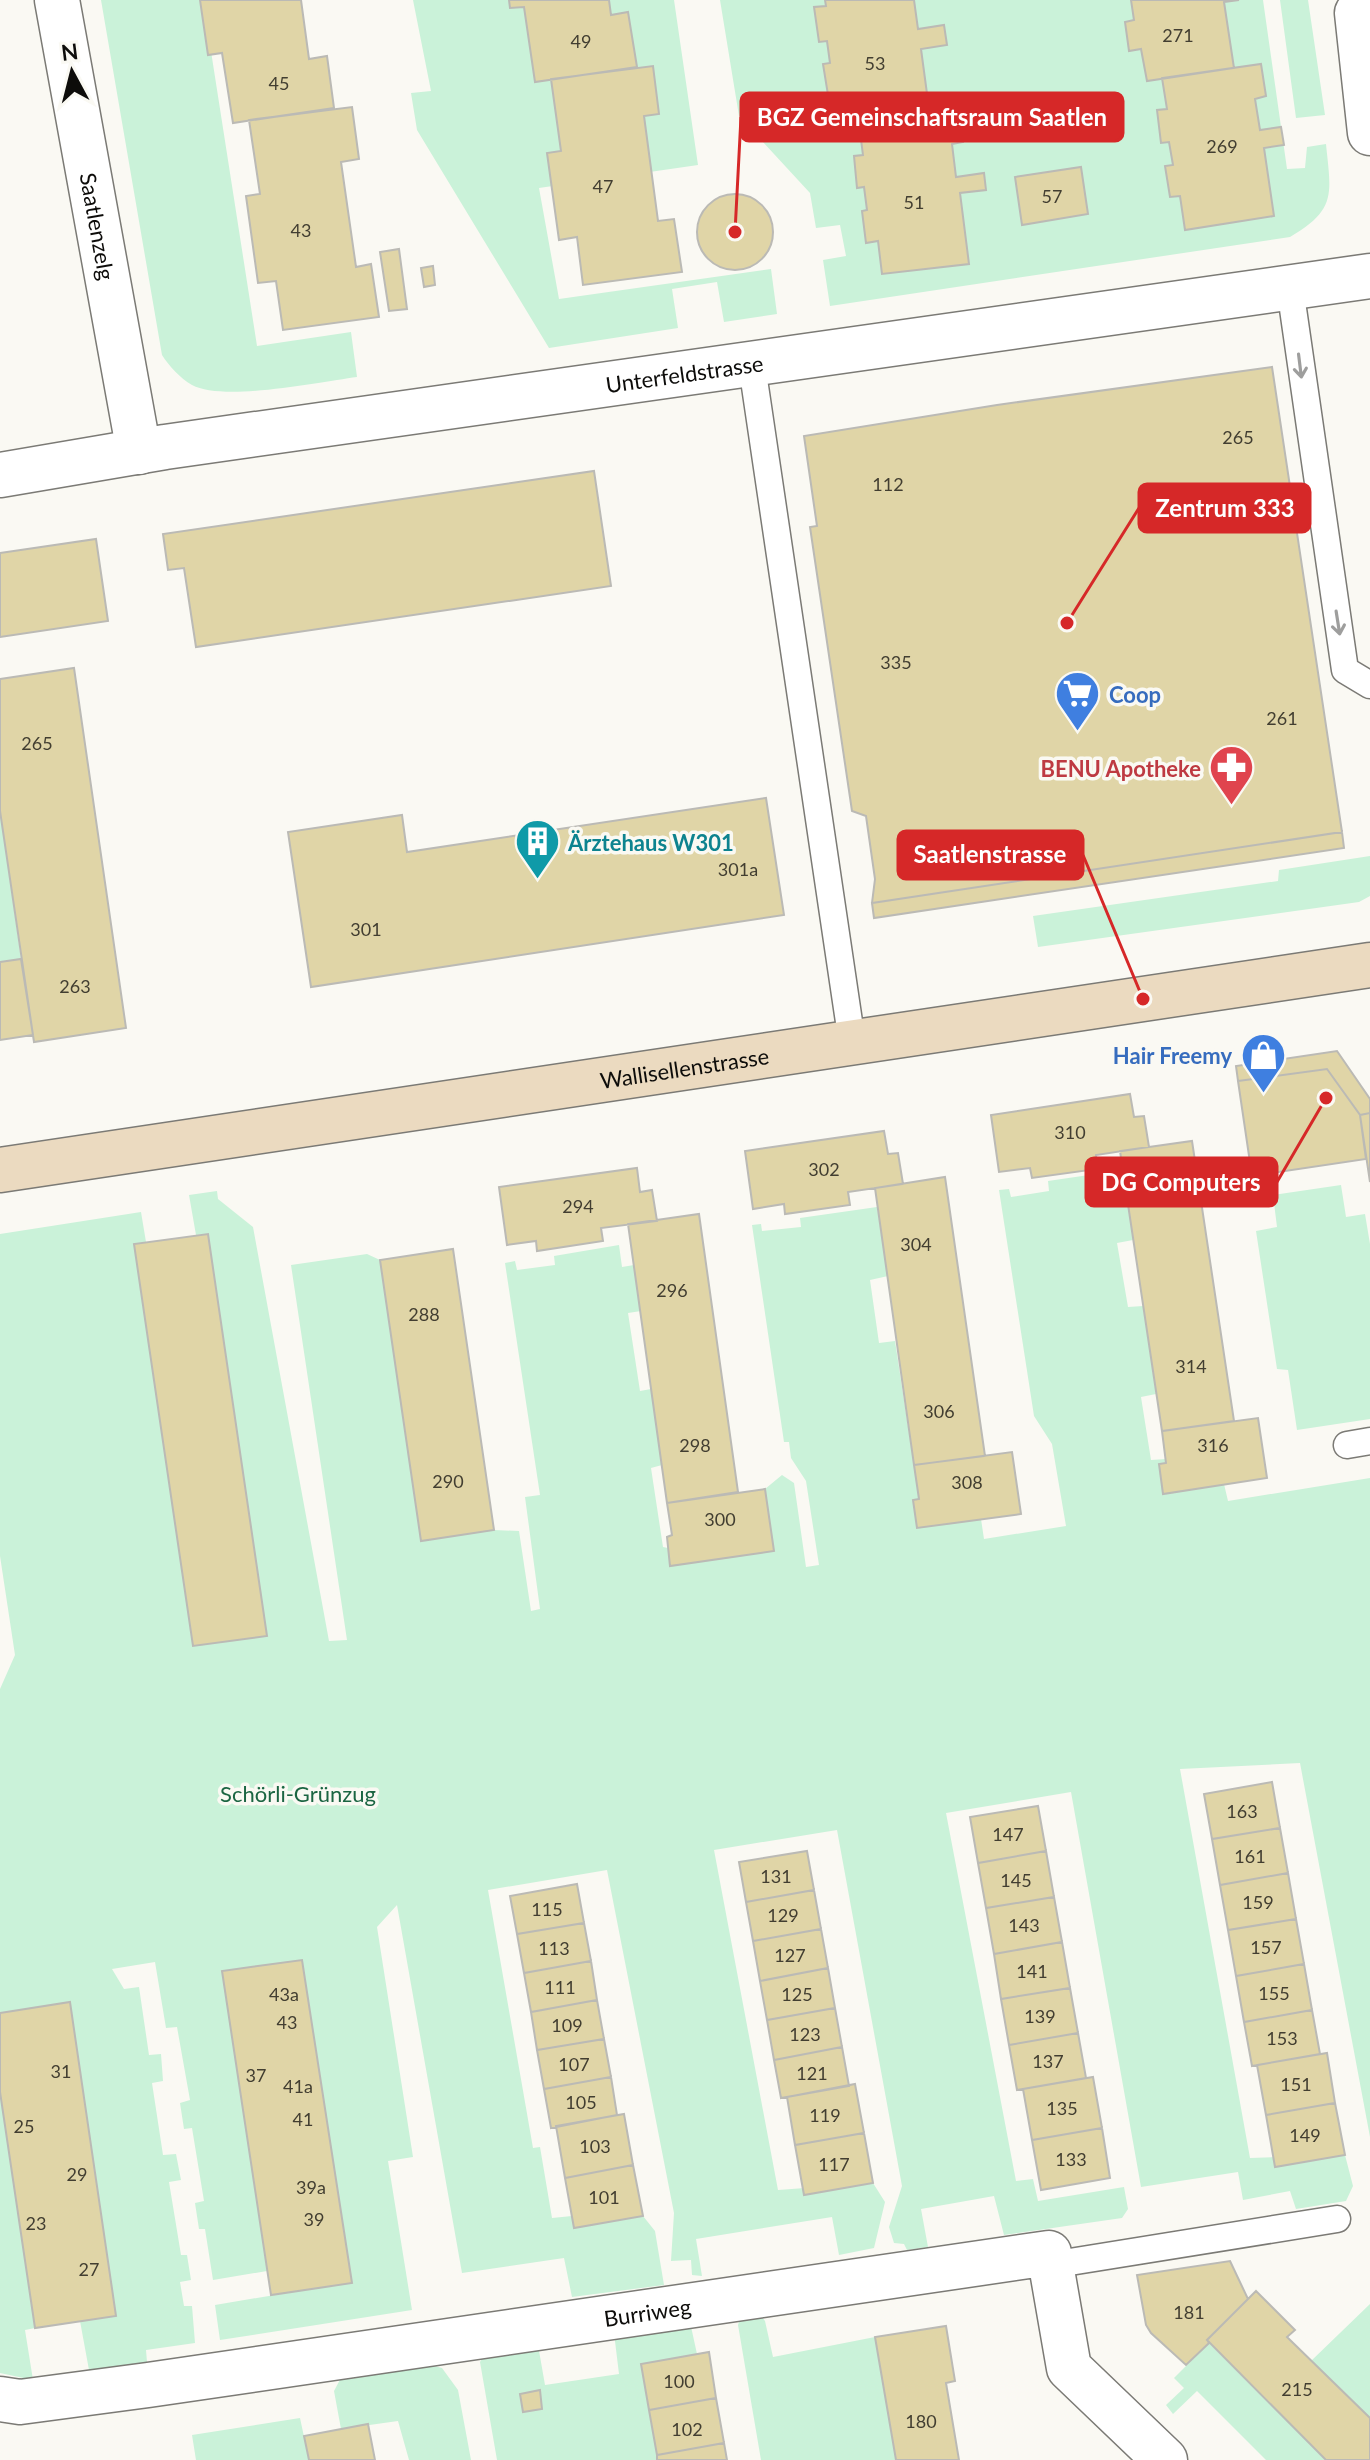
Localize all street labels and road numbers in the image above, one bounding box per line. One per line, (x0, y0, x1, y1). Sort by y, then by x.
street label: Saatlenzelg (75, 170, 121, 282)
street label: Unterfeldstrasse (604, 349, 765, 398)
street label: Wallisellenstrasse (598, 1042, 771, 1094)
street label: Burriweg (602, 2292, 693, 2332)

